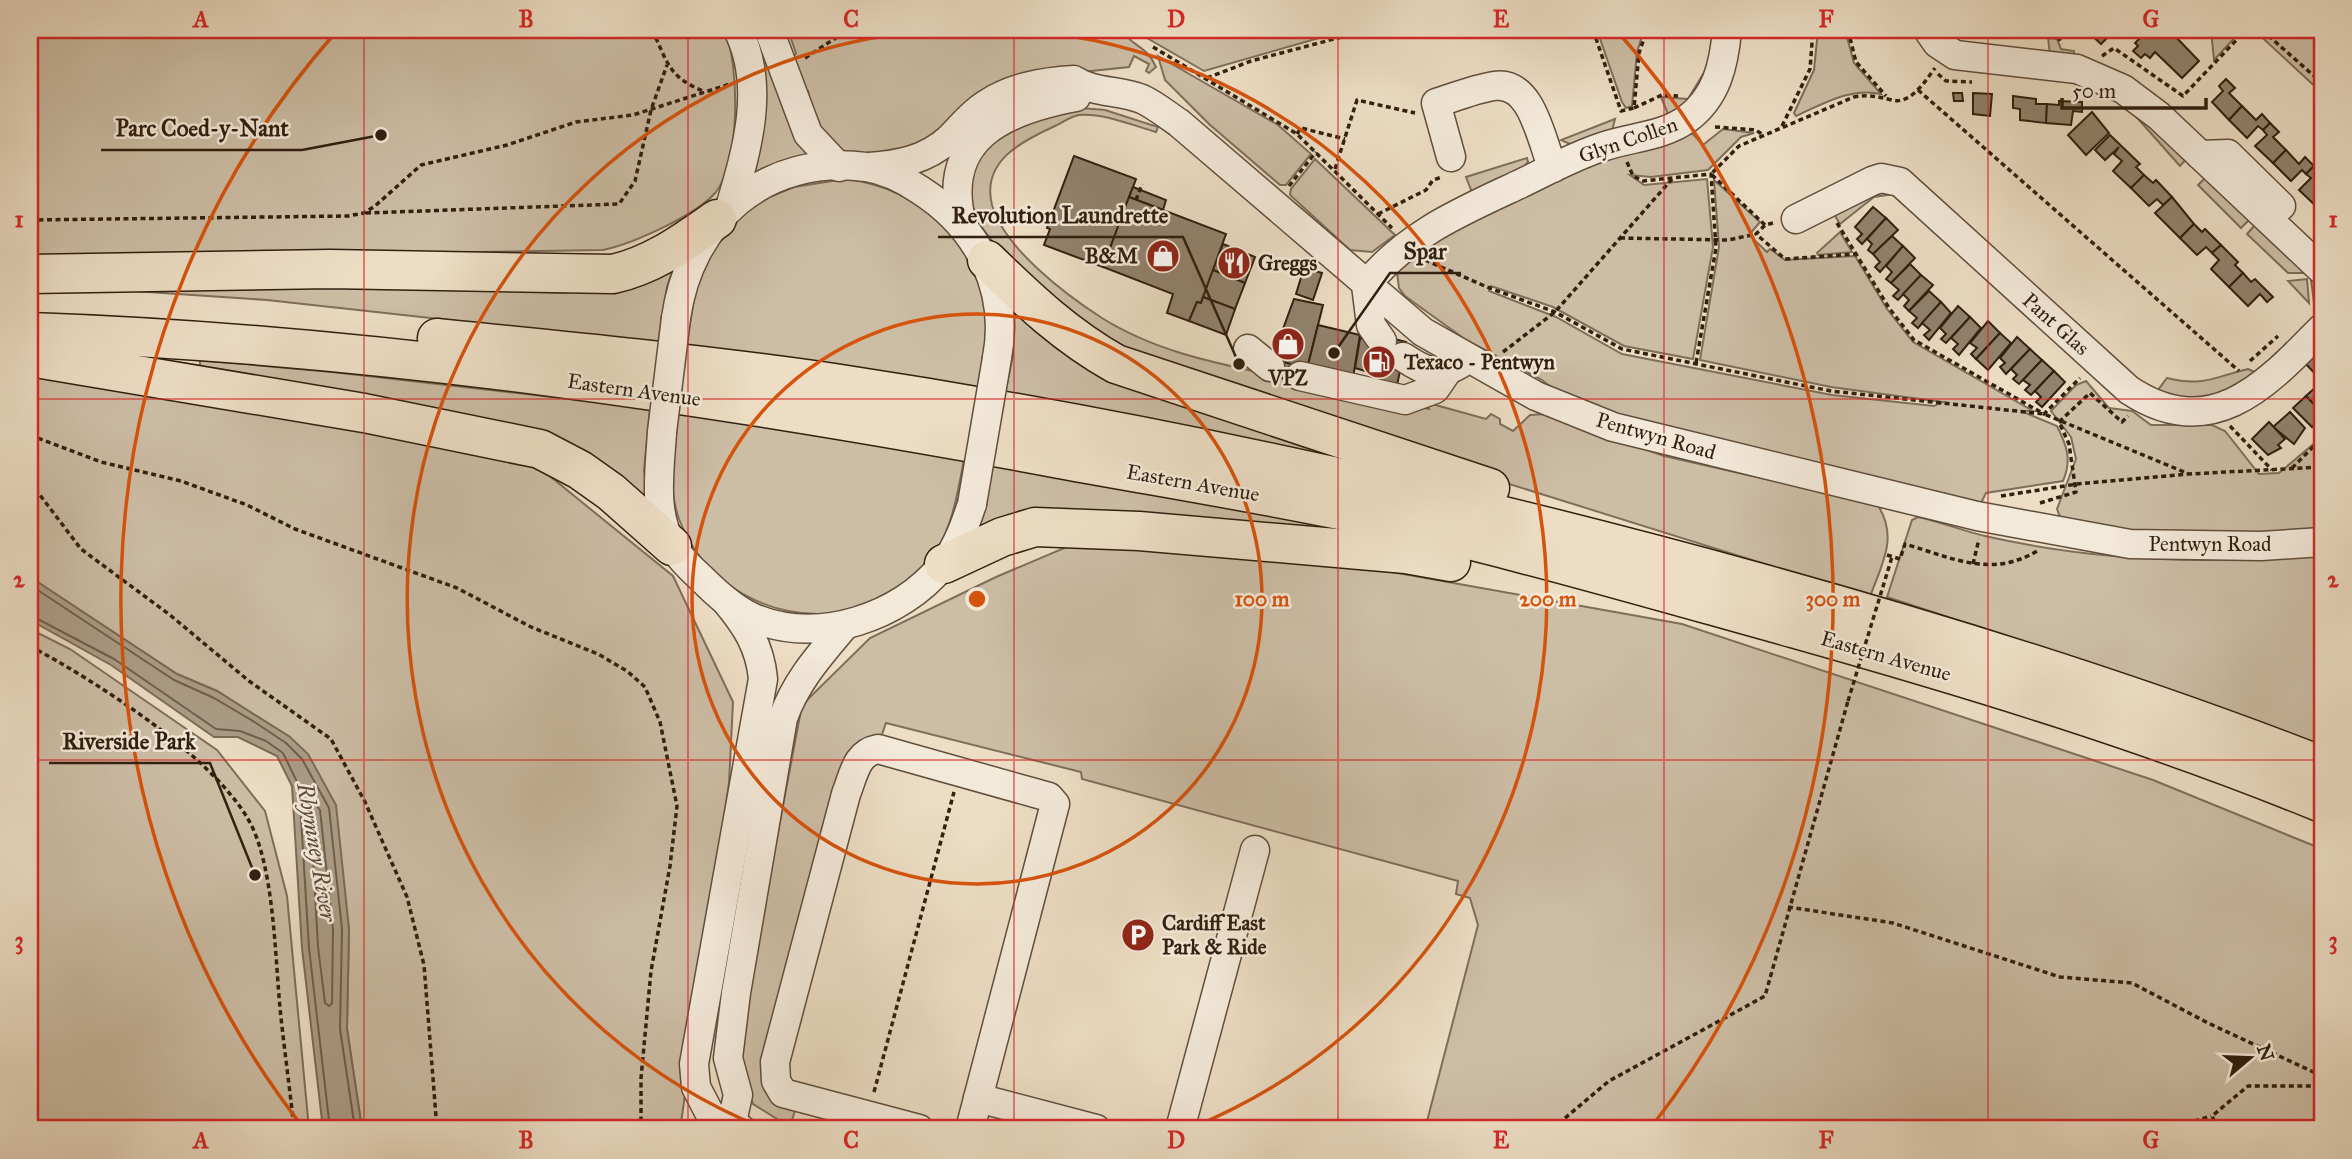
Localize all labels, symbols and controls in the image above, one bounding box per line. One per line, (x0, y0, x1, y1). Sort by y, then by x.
text: A (191, 5, 209, 33)
text: B (518, 5, 534, 33)
text: C (843, 5, 859, 33)
text: D (1167, 5, 1185, 33)
text: E (1493, 5, 1510, 33)
text: F (1818, 5, 1834, 33)
text: G (2143, 5, 2160, 33)
scale bar (2062, 66, 2205, 110)
text: 50 m (2072, 78, 2117, 104)
callout: Parc Coed-y-Nant (101, 106, 302, 150)
street label: Glyn Collen (1575, 111, 1681, 169)
text: Parc Coed-y-Nant (115, 114, 289, 143)
callout: Revolution Laundrette (938, 193, 1183, 237)
text: Revolution Laundrette (952, 201, 1169, 229)
text: 1 (14, 205, 24, 233)
text: 1 (2328, 205, 2338, 233)
callout: Spar (1390, 229, 1461, 273)
shop icon: B&M (1144, 237, 1182, 275)
text: Spar (1403, 237, 1447, 266)
place label: B&M (1085, 243, 1138, 269)
restaurant icon: Greggs (1215, 244, 1253, 282)
place label: Greggs (1258, 250, 1317, 276)
street label: Pant Glas (2017, 287, 2095, 361)
shop icon: VPZ (1269, 325, 1307, 363)
fuel station icon: Texaco - Pentwyn (1360, 343, 1398, 381)
place label: Texaco - Pentwyn (1403, 349, 1555, 375)
place label: VPZ (1267, 365, 1308, 391)
street label: Eastern Avenue (566, 368, 703, 412)
street label: Pentwyn Road (1593, 407, 1719, 466)
street label: Eastern Avenue (1124, 459, 1262, 508)
street label: Pentwyn Road (2148, 531, 2272, 557)
text: 2 (13, 565, 25, 593)
text: 2 (2327, 565, 2339, 593)
text: 100 m (1235, 586, 1290, 612)
text: 200 m (1520, 586, 1577, 612)
text: 300 m (1805, 586, 1861, 612)
centre of rings (965, 587, 989, 611)
street label: Eastern Avenue (1818, 625, 1955, 687)
callout: Riverside Park (49, 719, 210, 763)
text: Riverside Park (62, 727, 197, 755)
water label: Rhymney River (291, 779, 343, 925)
place label: Cardiff East Park & Ride (1162, 910, 1267, 960)
parking icon: Cardiff East Park & Ride (1119, 916, 1157, 954)
text: 3 (14, 926, 24, 955)
text: 3 (2328, 926, 2338, 955)
north arrow (2216, 1023, 2286, 1092)
text: N (2252, 1041, 2279, 1064)
text: A (191, 1126, 209, 1154)
text: B (518, 1126, 534, 1154)
text: C (843, 1126, 859, 1154)
text: D (1167, 1126, 1185, 1154)
text: E (1493, 1126, 1510, 1154)
text: F (1818, 1126, 1834, 1154)
text: G (2143, 1126, 2160, 1154)

